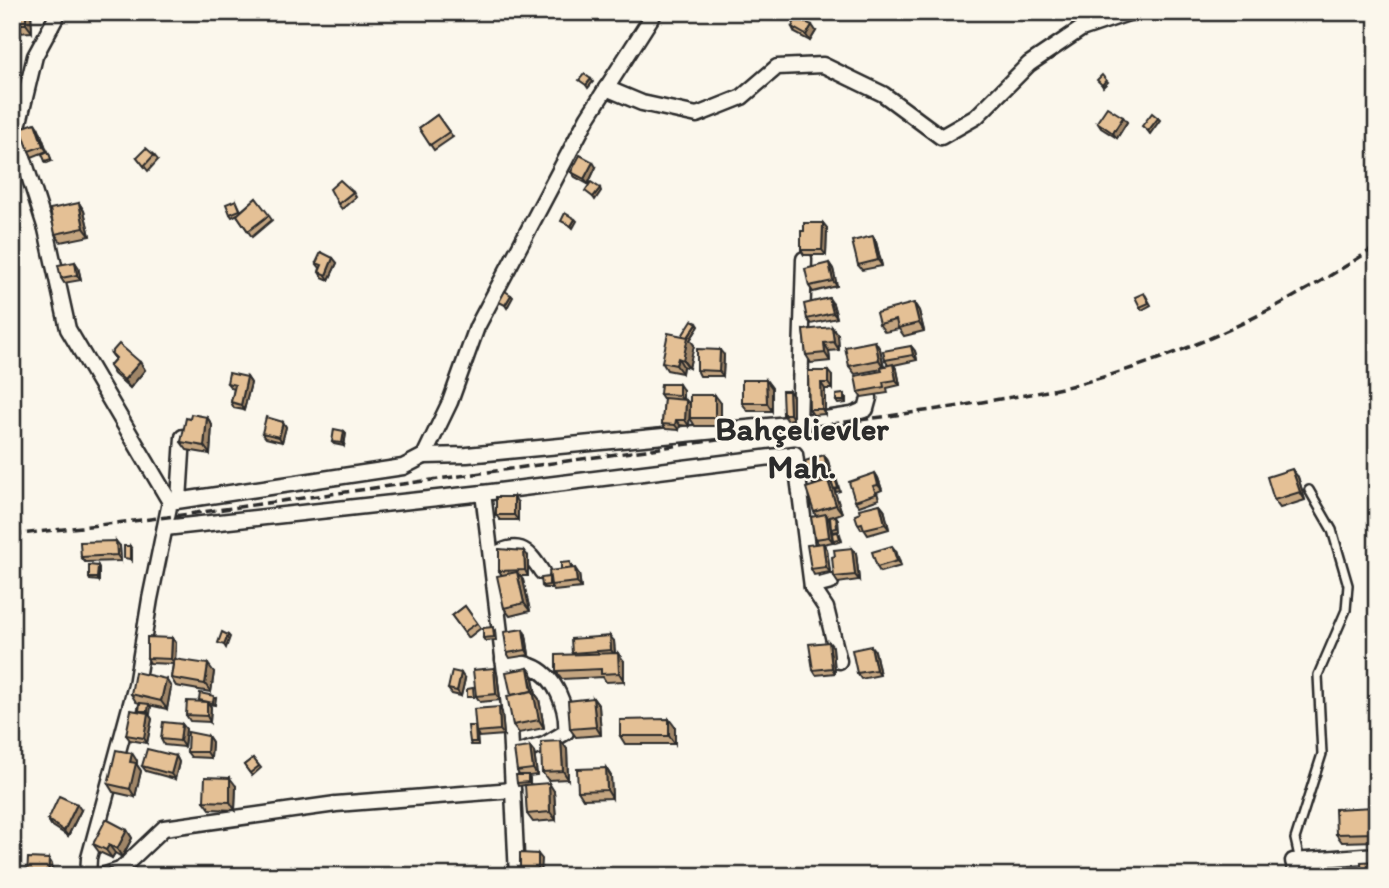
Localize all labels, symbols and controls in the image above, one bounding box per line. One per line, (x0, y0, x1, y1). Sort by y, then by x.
district label: Bahçelievler Mah. (715, 409, 889, 486)

